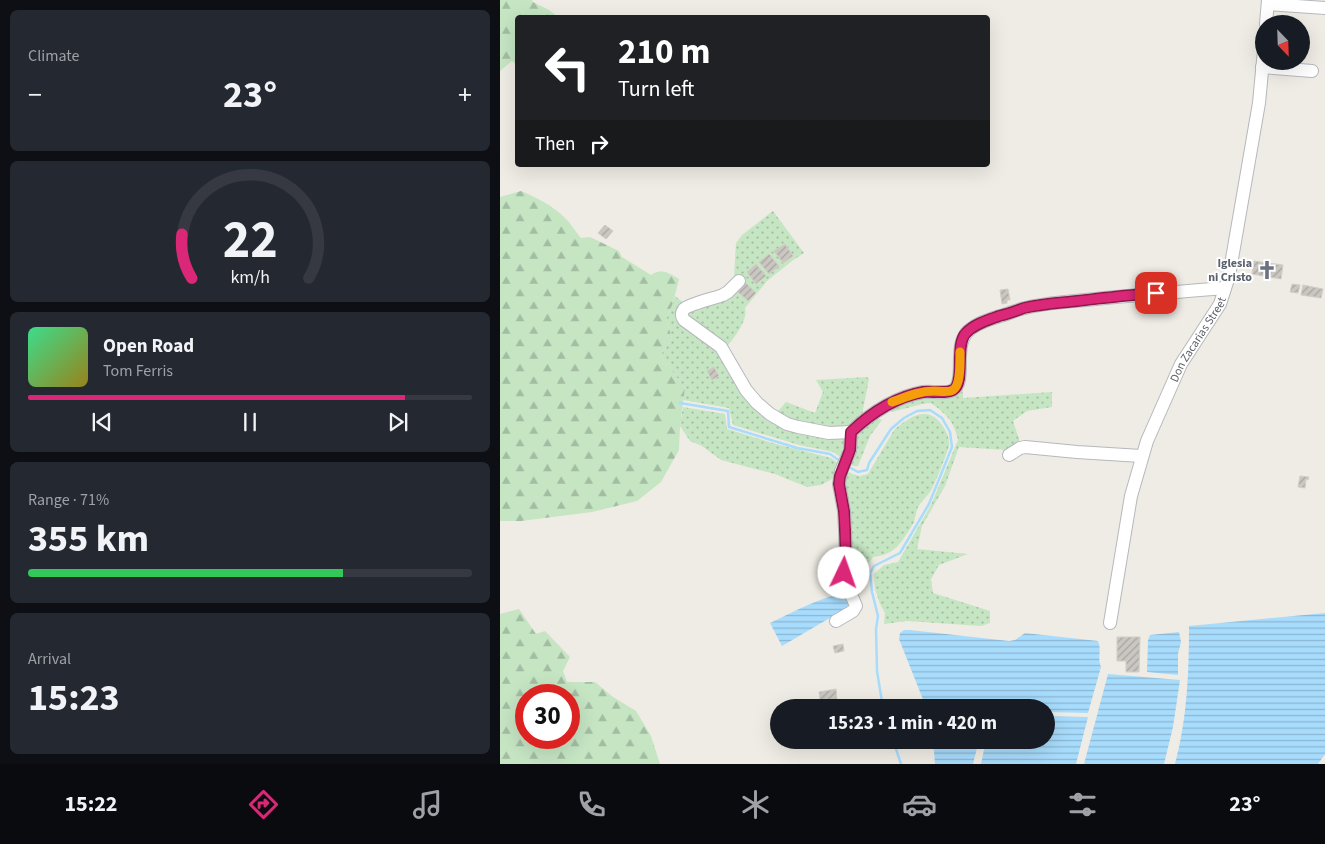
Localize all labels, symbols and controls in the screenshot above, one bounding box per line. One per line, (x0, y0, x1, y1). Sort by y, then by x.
north arrow (1255, 15, 1310, 70)
map controls (1255, 15, 1310, 70)
text: 210 m (618, 27, 710, 77)
icon: left (535, 35, 600, 100)
text: Climate (28, 45, 79, 67)
text: 23° (223, 68, 277, 122)
text: Turn left (618, 73, 694, 105)
text: − (28, 75, 42, 115)
text: + (458, 75, 472, 115)
icon: right (585, 130, 613, 158)
text: Then (535, 131, 575, 158)
text: 22 (223, 204, 277, 278)
place label: Iglesia ni Cristo (1208, 255, 1252, 286)
church icon: Iglesia ni Cristo (1256, 259, 1278, 281)
text: km/h (230, 265, 270, 290)
pin (1135, 272, 1177, 314)
icon: arrive (1142, 279, 1170, 307)
street label: Don Zacarias Street (1166, 295, 1230, 385)
text: Open Road (103, 333, 194, 360)
text: Tom Ferris (103, 360, 173, 382)
icon: previous (88, 408, 116, 436)
icon: pause (236, 408, 264, 436)
icon: next (384, 408, 412, 436)
text: Range · 71% (28, 489, 109, 511)
text: 355 km (28, 512, 149, 566)
position arrow (817, 546, 869, 598)
text: Arrival (28, 648, 71, 670)
text: 15:23 (28, 671, 120, 725)
speed limit sign: 30 (515, 684, 580, 749)
text: 15:23 · 1 min · 420 m (828, 710, 997, 737)
icon: directions (246, 787, 281, 822)
icon: music (410, 787, 445, 822)
icon: phone (574, 787, 609, 822)
icon: climate (738, 787, 773, 822)
icon: car (902, 787, 937, 822)
icon: filters (1065, 787, 1100, 822)
text: 15:22 (64, 788, 117, 820)
text: 23° (1229, 788, 1261, 820)

